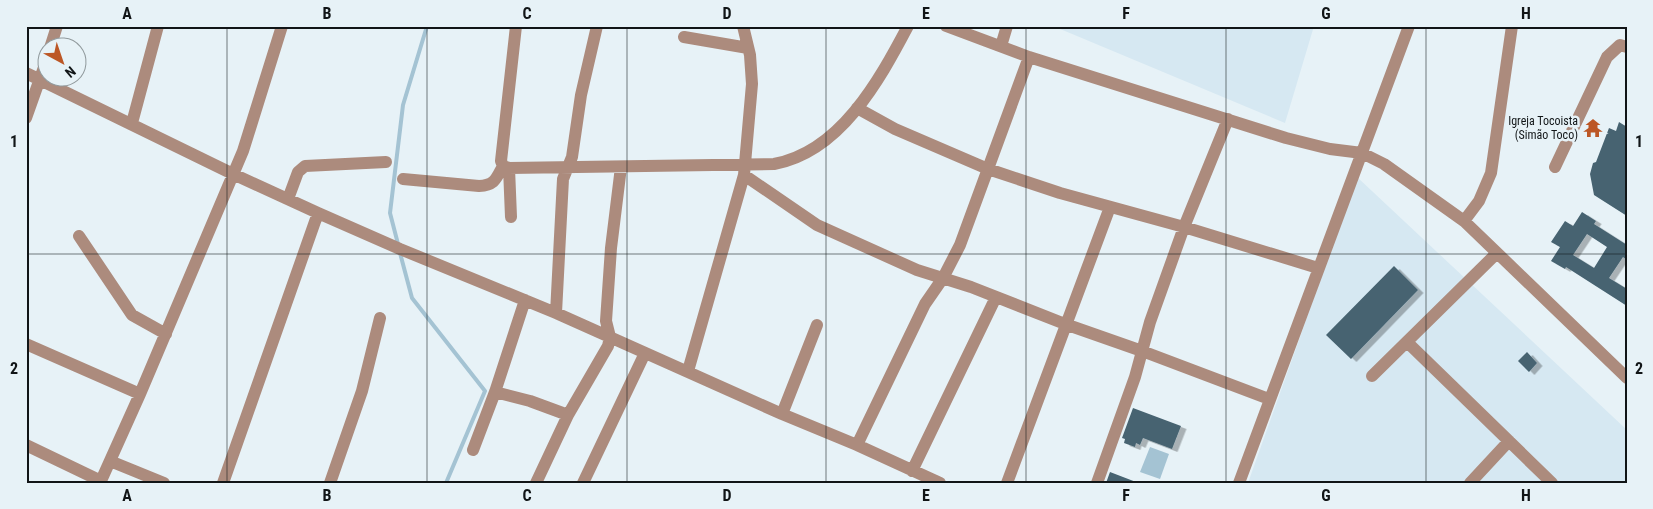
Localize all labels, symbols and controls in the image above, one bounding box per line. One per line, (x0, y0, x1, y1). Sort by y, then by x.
text: A (122, 4, 132, 23)
text: B (323, 4, 332, 23)
text: C (522, 4, 532, 23)
text: D (722, 4, 732, 23)
text: E (922, 4, 930, 23)
text: F (1122, 4, 1130, 23)
text: G (1321, 4, 1331, 23)
text: H (1521, 4, 1531, 23)
north arrow (38, 38, 88, 88)
text: N (62, 63, 79, 81)
place label: Igreja Tocoista (Simão Toco) (1508, 114, 1578, 142)
temple icon: Igreja Tocoista (Simão Toco) (1582, 117, 1604, 139)
text: 1 (10, 132, 18, 151)
text: 1 (1635, 132, 1643, 151)
text: 2 (10, 359, 18, 378)
text: 2 (1635, 359, 1643, 378)
text: A (122, 486, 132, 505)
text: B (323, 486, 332, 505)
text: C (522, 486, 532, 505)
text: D (722, 486, 732, 505)
text: E (922, 486, 930, 505)
text: F (1122, 486, 1130, 505)
text: G (1321, 486, 1331, 505)
text: H (1521, 486, 1531, 505)

